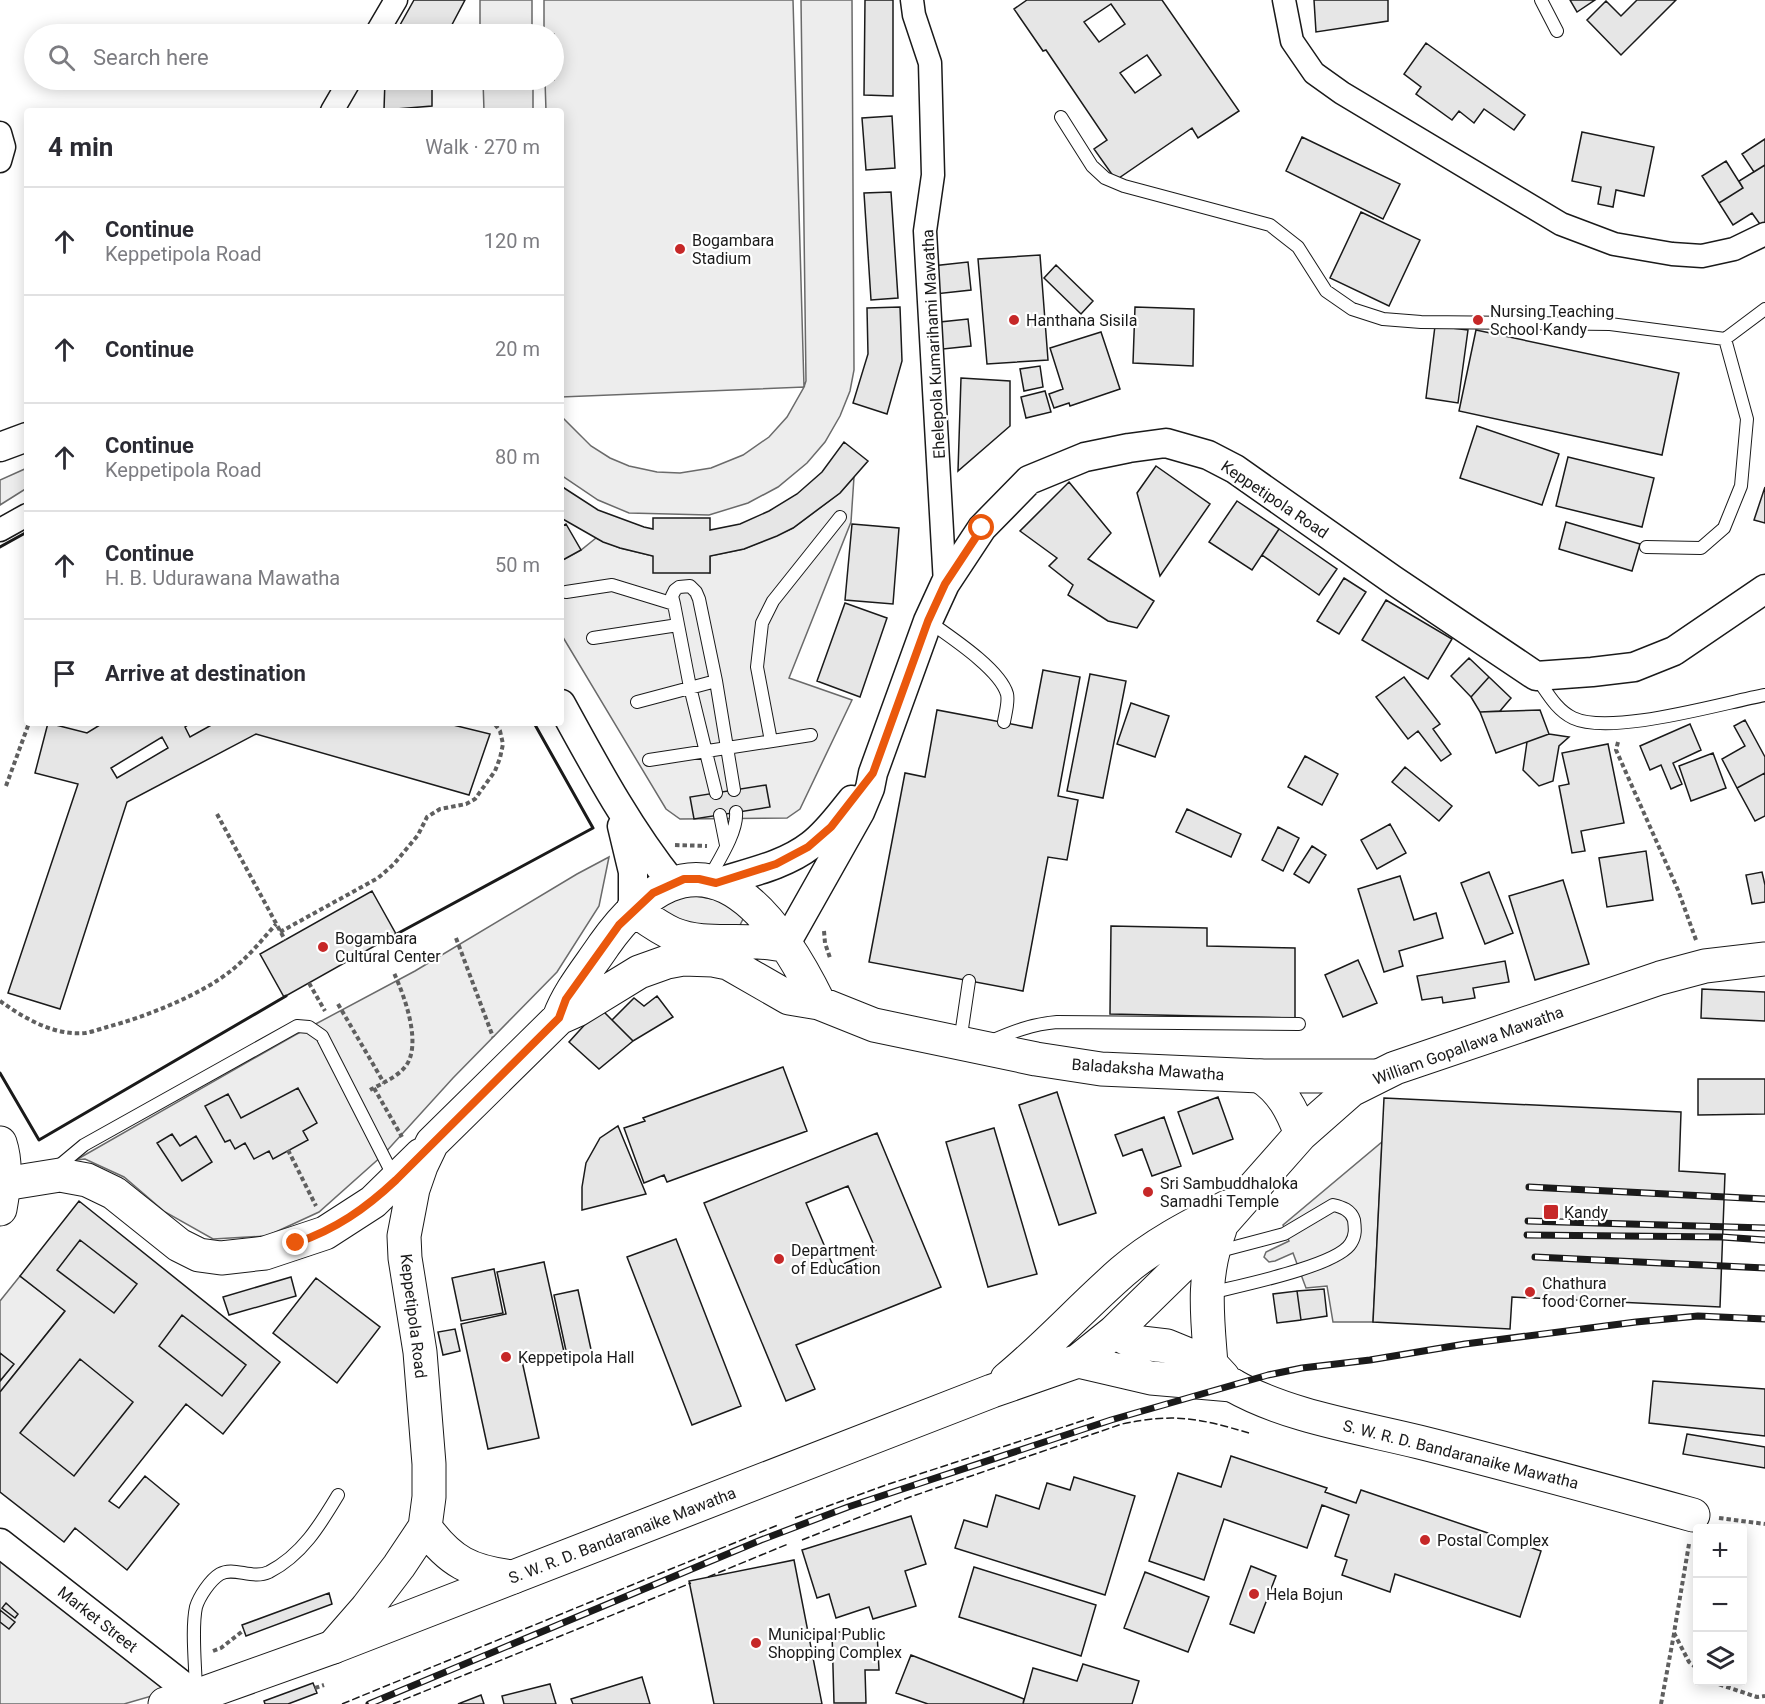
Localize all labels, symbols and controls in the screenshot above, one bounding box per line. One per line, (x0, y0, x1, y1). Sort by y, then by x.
search box (24, 24, 564, 90)
icon: search (45, 41, 78, 74)
text: Search here (93, 45, 209, 70)
text: 4 min (48, 132, 113, 162)
text: Walk · 270 m (425, 135, 540, 159)
text: Continue (105, 217, 194, 242)
icon: ahead (48, 225, 81, 258)
text: 120 m (484, 229, 540, 253)
street label: Ehelepola Kumarihami Mawatha (918, 229, 949, 459)
place label: Bogambara Stadium (692, 231, 774, 268)
text: Keppetipola Road (105, 242, 262, 266)
marker: Bogambara Stadium (673, 242, 687, 256)
place label: Nursing Teaching School Kandy (1490, 302, 1614, 339)
place label: Hanthana Sisila (1026, 311, 1137, 330)
marker: Hanthana Sisila (1007, 313, 1021, 327)
marker: Nursing Teaching School Kandy (1471, 313, 1485, 327)
icon: ahead (48, 333, 81, 366)
text: Continue (105, 337, 194, 362)
text: 20 m (495, 337, 540, 361)
text: Continue (105, 433, 194, 458)
icon: ahead (48, 441, 81, 474)
text: 80 m (495, 445, 540, 469)
street label: Keppetipola Road (1217, 457, 1332, 542)
text: Keppetipola Road (105, 458, 262, 482)
route start (968, 514, 994, 540)
text: Continue (105, 541, 194, 566)
icon: ahead (48, 549, 81, 582)
text: 50 m (495, 553, 540, 577)
text: H. B. Udurawana Mawatha (105, 566, 340, 590)
icon: arrive (48, 657, 81, 690)
text: Arrive at destination (105, 661, 306, 686)
place label: Bogambara Cultural Center (335, 929, 441, 966)
marker: Bogambara Cultural Center (316, 940, 330, 954)
street label: William Gopallawa Mawatha (1370, 1002, 1566, 1089)
street label: Baladaksha Mawatha (1071, 1055, 1225, 1084)
place label: Sri Sambuddhaloka Samadhi Temple (1160, 1174, 1298, 1211)
marker: Sri Sambuddhaloka Samadhi Temple (1141, 1185, 1155, 1199)
marker: Kandy (1542, 1203, 1560, 1221)
place label: Kandy (1564, 1203, 1609, 1222)
route end (282, 1229, 308, 1255)
place label: Department of Education (791, 1241, 881, 1278)
marker: Department of Education (772, 1252, 786, 1266)
street label: Keppetipola Road (396, 1253, 431, 1379)
place label: Chathura food Corner (1542, 1274, 1627, 1311)
marker: Chathura food Corner (1523, 1285, 1537, 1299)
place label: Keppetipola Hall (518, 1348, 634, 1367)
marker: Keppetipola Hall (499, 1350, 513, 1364)
street label: S. W. R. D. Bandaranaike Mawatha (1341, 1416, 1581, 1493)
street label: S. W. R. D. Bandaranaike Mawatha (506, 1483, 739, 1588)
map controls (1693, 1524, 1747, 1686)
button: + (1693, 1524, 1747, 1578)
place label: Postal Complex (1437, 1531, 1549, 1550)
marker: Postal Complex (1418, 1533, 1432, 1547)
button: − (1693, 1578, 1747, 1632)
street label: Market Street (54, 1582, 141, 1656)
place label: Hela Bojun (1266, 1585, 1343, 1604)
marker: Hela Bojun (1247, 1587, 1261, 1601)
place label: Municipal Public Shopping Complex (768, 1625, 902, 1662)
button: layers (1693, 1632, 1747, 1686)
marker: Municipal Public Shopping Complex (749, 1636, 763, 1650)

